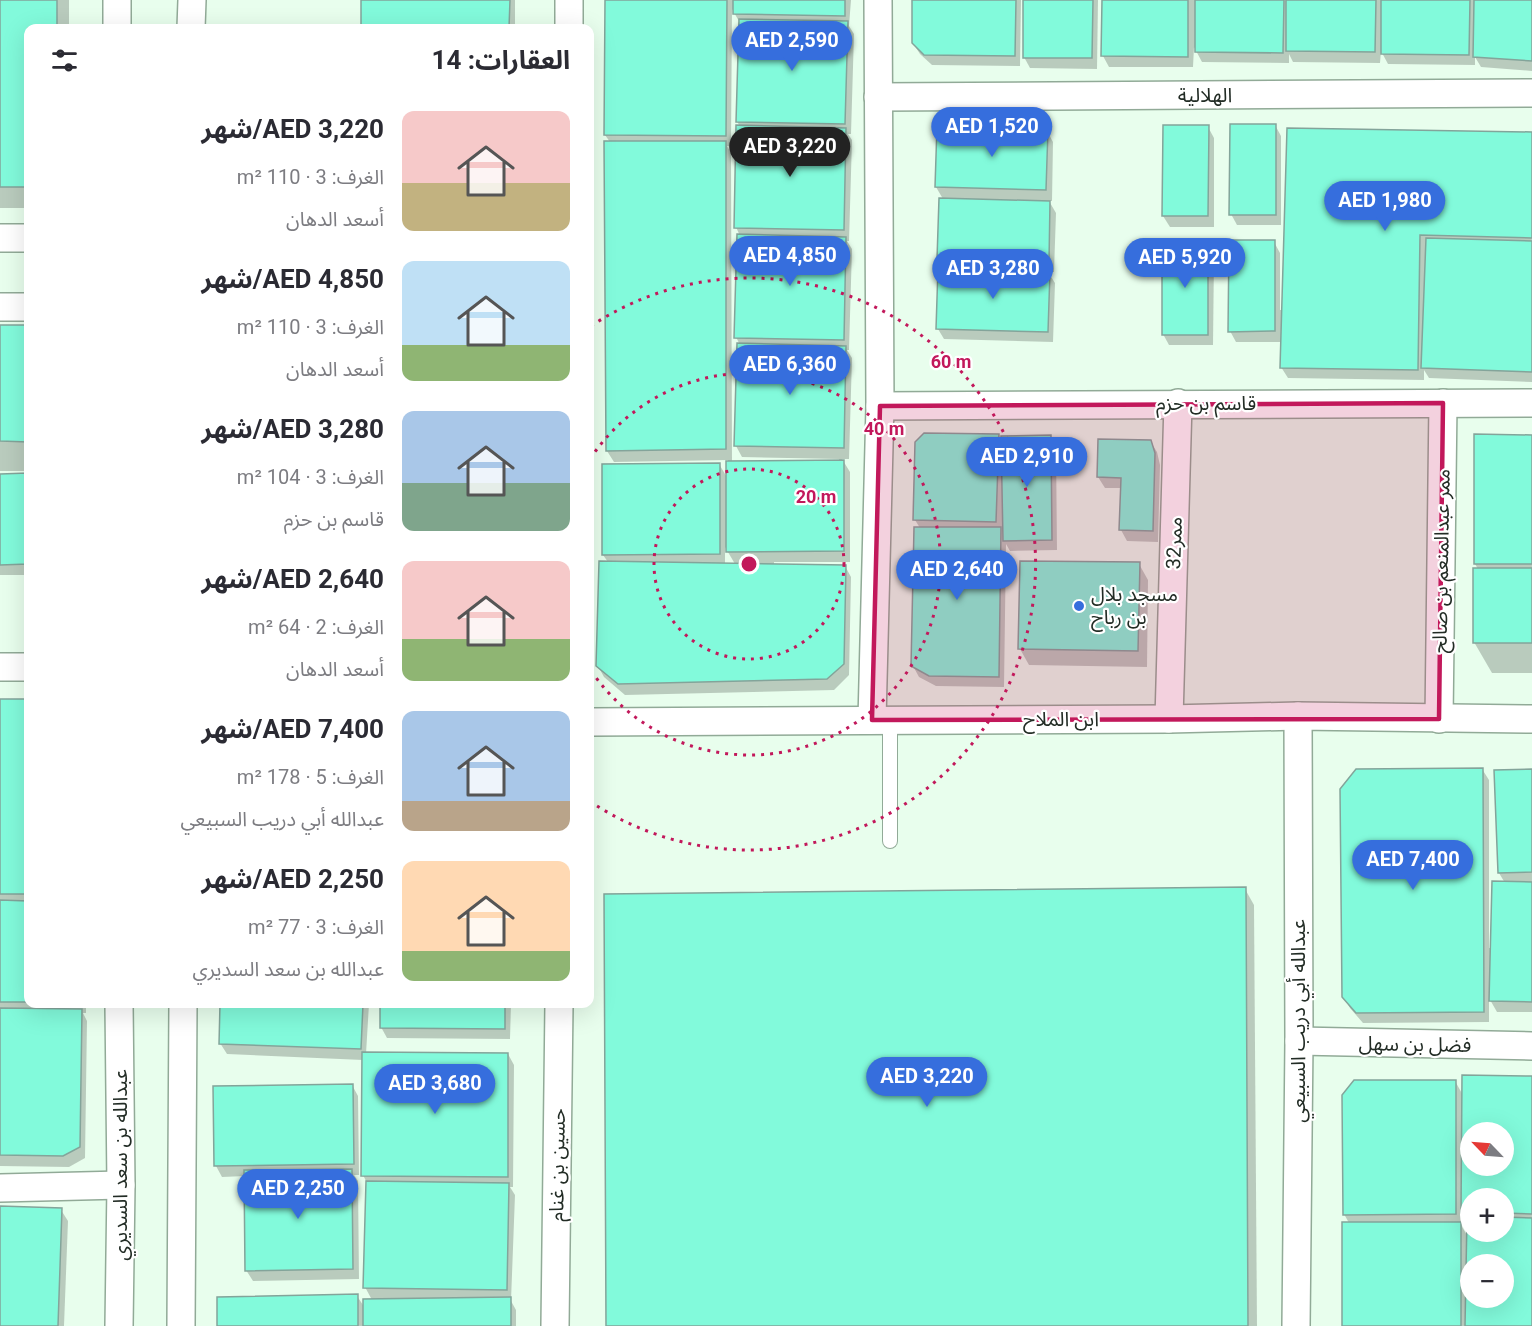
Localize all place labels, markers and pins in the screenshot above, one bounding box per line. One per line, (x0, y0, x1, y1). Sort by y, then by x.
pin: AED 2,590 (723, 21, 861, 72)
pin: AED 1,520 (923, 107, 1061, 158)
pin: AED 3,220 (721, 127, 859, 178)
pin: AED 1,980 (1316, 181, 1454, 232)
pin: AED 4,850 (721, 236, 859, 287)
pin: AED 5,920 (1116, 238, 1254, 289)
pin: AED 3,280 (924, 249, 1062, 300)
pin: AED 6,360 (721, 345, 859, 396)
pin: AED 2,910 (958, 437, 1096, 488)
pin: AED 2,640 (888, 550, 1026, 601)
centre of rings (739, 554, 759, 574)
place label: مسجد بلال بن رباح (1091, 582, 1178, 632)
marker: مسجد بلال بن رباح (1072, 599, 1086, 613)
pin: AED 7,400 (1344, 840, 1482, 891)
pin: AED 3,220 (858, 1057, 996, 1108)
pin: AED 3,680 (366, 1064, 504, 1115)
pin: AED 2,250 (229, 1169, 367, 1220)

